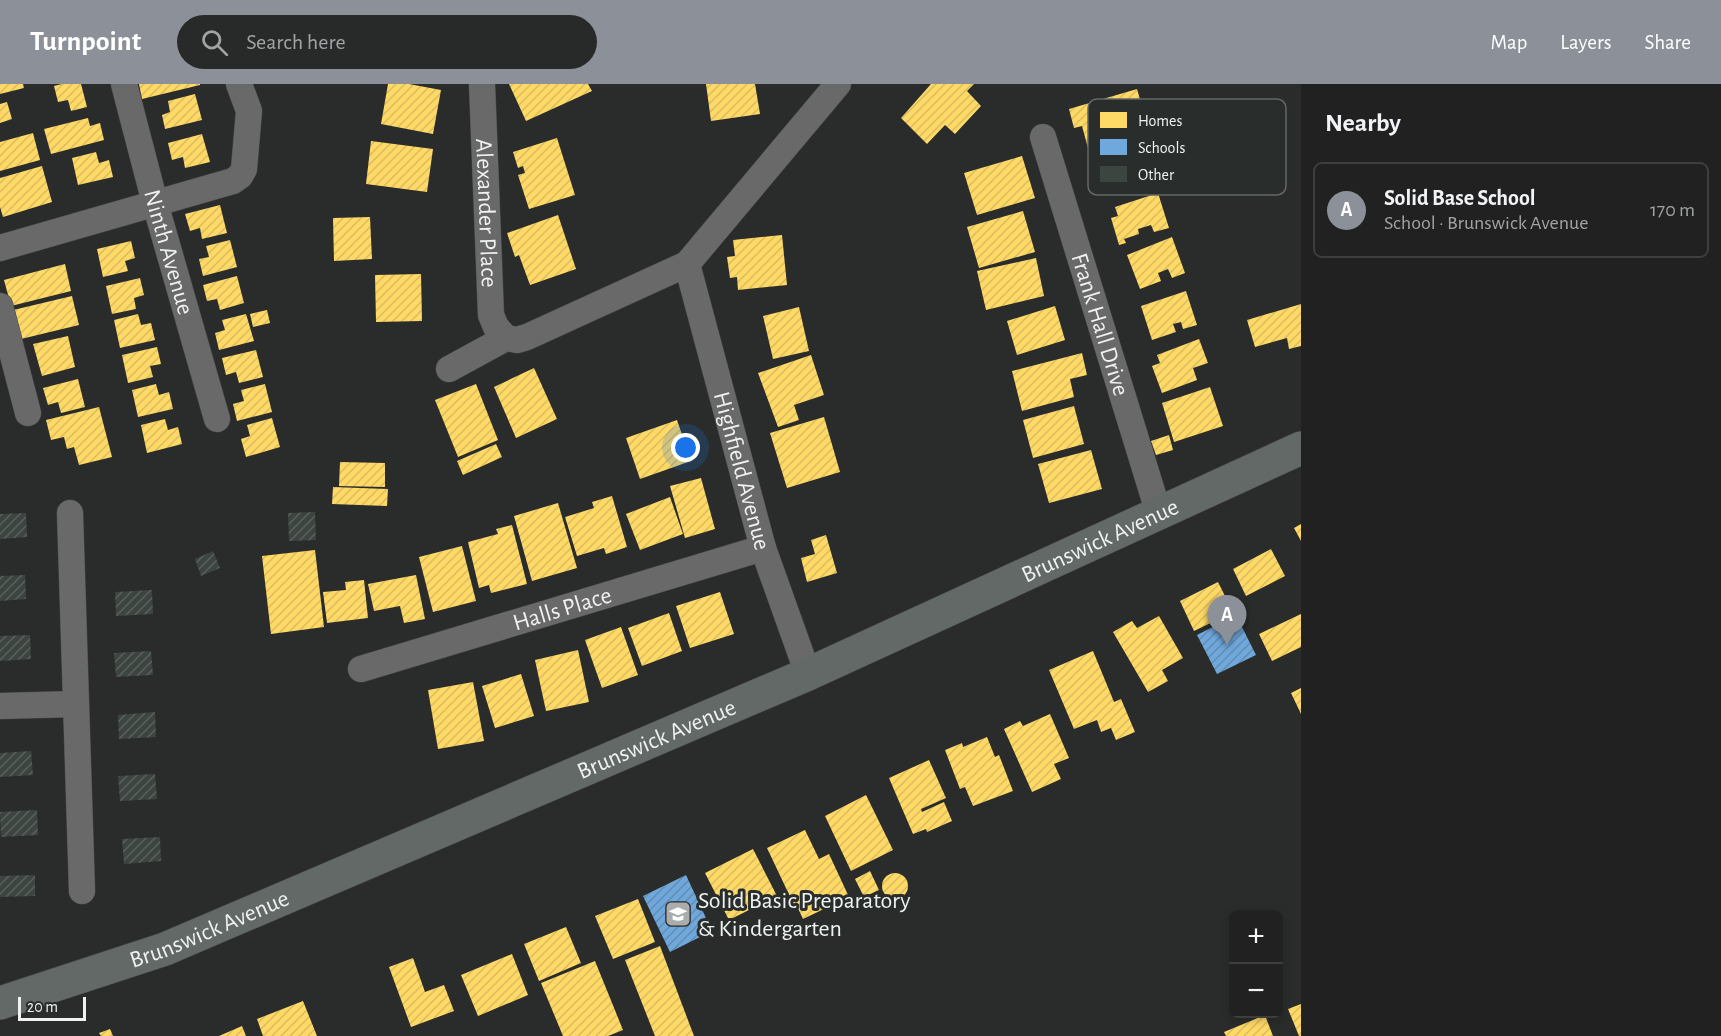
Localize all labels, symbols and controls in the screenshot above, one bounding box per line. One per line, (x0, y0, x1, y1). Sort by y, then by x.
search box (177, 15, 597, 69)
icon: search (198, 26, 231, 59)
text: Turnpoint (30, 28, 141, 56)
text: Search here (246, 31, 346, 53)
text: Map (1491, 32, 1527, 53)
text: Layers (1560, 32, 1611, 53)
text: Share (1644, 32, 1691, 53)
legend (1088, 99, 1286, 195)
text: Nearby (1325, 110, 1401, 136)
text: Homes (1138, 113, 1182, 129)
street label: Alexander Place (471, 138, 501, 288)
text: Schools (1138, 140, 1185, 156)
text: Other (1138, 167, 1175, 183)
street label: Ninth Avenue (139, 187, 197, 318)
text: Solid Base School (1384, 187, 1536, 209)
text: A (1341, 200, 1353, 220)
text: 170 m (1650, 200, 1695, 220)
text: School · Brunswick Avenue (1384, 213, 1588, 233)
street label: Frank Hall Drive (1066, 250, 1133, 399)
street label: Highfield Avenue (709, 389, 774, 553)
your location (671, 433, 700, 462)
street label: Brunswick Avenue (1018, 495, 1182, 587)
street label: Halls Place (510, 583, 614, 636)
pin: A (1208, 596, 1246, 645)
street label: Brunswick Avenue (574, 695, 740, 784)
street label: Brunswick Avenue (127, 886, 293, 973)
place label: Solid Basic Preparatory & Kindergarten (698, 889, 910, 941)
school or university icon: Solid Basic Preparatory & Kindergarten (663, 899, 693, 929)
map controls (1229, 910, 1283, 1018)
button: + (1229, 910, 1283, 964)
button: − (1229, 964, 1283, 1018)
scale bar (18, 994, 86, 1022)
text: 20 m (27, 999, 58, 1015)

